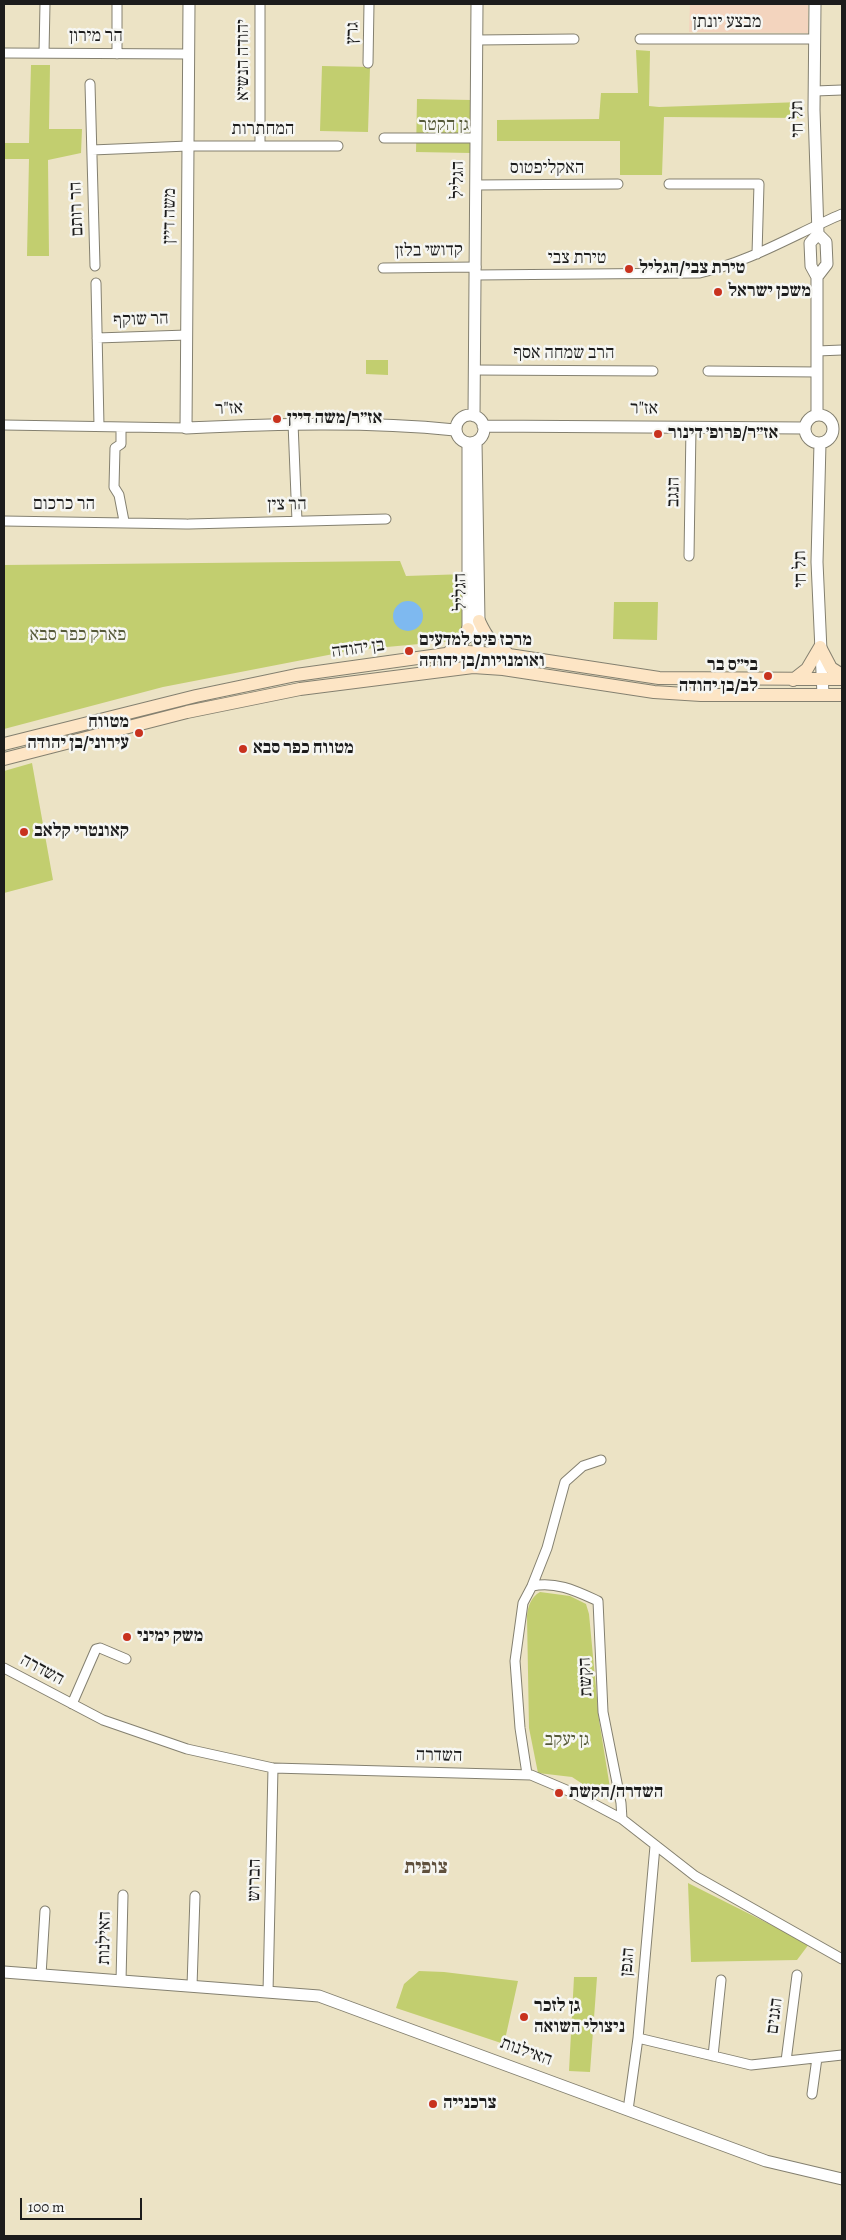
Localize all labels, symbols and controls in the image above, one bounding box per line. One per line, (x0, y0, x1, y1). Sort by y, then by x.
street label: מבצע יונתן (693, 12, 761, 34)
street label: יהודה הנשיא (233, 19, 255, 101)
street label: גרץ (342, 22, 364, 44)
street label: הר מירון (69, 26, 123, 48)
street label: תל חי (787, 100, 809, 138)
park label: גן הקטר (419, 115, 469, 137)
street label: המחתרות (232, 119, 294, 141)
street label: האקליפטוס (510, 158, 584, 180)
street label: הגליל (448, 161, 470, 199)
street label: הר רותם (65, 181, 89, 237)
street label: משה דיין (159, 188, 181, 244)
street label: קדושי בלזן (395, 240, 463, 262)
street label: טירת צבי (548, 248, 606, 270)
place label: טירת צבי/הגליל (639, 258, 745, 280)
marker: טירת צבי/הגליל (623, 263, 635, 275)
place label: משכן ישראל (728, 281, 811, 303)
marker: משכן ישראל (712, 286, 724, 298)
street label: הר שוקף (113, 308, 169, 332)
street label: הרב שמחה אסף (513, 343, 615, 365)
street label: אז"ר (215, 398, 243, 420)
street label: אז"ר (630, 398, 658, 420)
place label: אז״ר/משה דיין (287, 408, 382, 430)
marker: אז״ר/משה דיין (271, 413, 283, 425)
place label: אז״ר/פרופ׳ דינור (668, 423, 778, 445)
marker: אז״ר/פרופ׳ דינור (652, 428, 664, 440)
street label: הנגב (663, 477, 685, 507)
street label: הר כרכום (33, 494, 95, 516)
street label: הר צין (267, 494, 307, 516)
street label: תל חי (790, 550, 812, 588)
street label: הגליל (450, 573, 472, 611)
park label: פארק כפר סבא (30, 625, 126, 647)
place label: מרכז פיס למדעים ואומנויות/בן יהודה (419, 630, 545, 672)
street label: בן יהודה (330, 635, 386, 663)
marker: מרכז פיס למדעים ואומנויות/בן יהודה (403, 645, 415, 657)
place label: בי״ס בר לב/בן יהודה (679, 655, 758, 698)
marker: בי״ס בר לב/בן יהודה (762, 670, 774, 682)
place label: מטווח עירוני/בן יהודה (27, 712, 129, 754)
marker: מטווח עירוני/בן יהודה (133, 727, 145, 739)
place label: מטווח כפר סבא (253, 738, 354, 760)
marker: מטווח כפר סבא (237, 743, 249, 755)
place label: קאונטרי קלאב (34, 821, 129, 843)
marker: קאונטרי קלאב (18, 826, 30, 838)
place label: משק ימיני (137, 1626, 203, 1648)
marker: משק ימיני (121, 1631, 133, 1643)
street label: השדרה (16, 1650, 68, 1690)
street label: הקשת (574, 1657, 598, 1697)
park label: גן יעקב (545, 1730, 589, 1752)
street label: השדרה (415, 1745, 463, 1767)
place label: השדרה/הקשת (569, 1782, 663, 1804)
marker: השדרה/הקשת (553, 1787, 565, 1799)
district label: צופית (404, 1856, 448, 1880)
street label: הברוש (244, 1858, 266, 1902)
street label: האילנות (94, 1911, 116, 1965)
street label: הגפן (616, 1947, 640, 1977)
place label: גן לזכר ניצולי השואה (534, 1996, 625, 2038)
street label: הגנים (762, 1997, 788, 2035)
marker: גן לזכר ניצולי השואה (518, 2011, 530, 2023)
street label: האילנות (497, 2033, 555, 2071)
place label: צרכנייה (443, 2093, 496, 2115)
marker: צרכנייה (427, 2098, 439, 2110)
scale bar (22, 2188, 145, 2220)
text: 100 m (28, 2197, 65, 2217)

